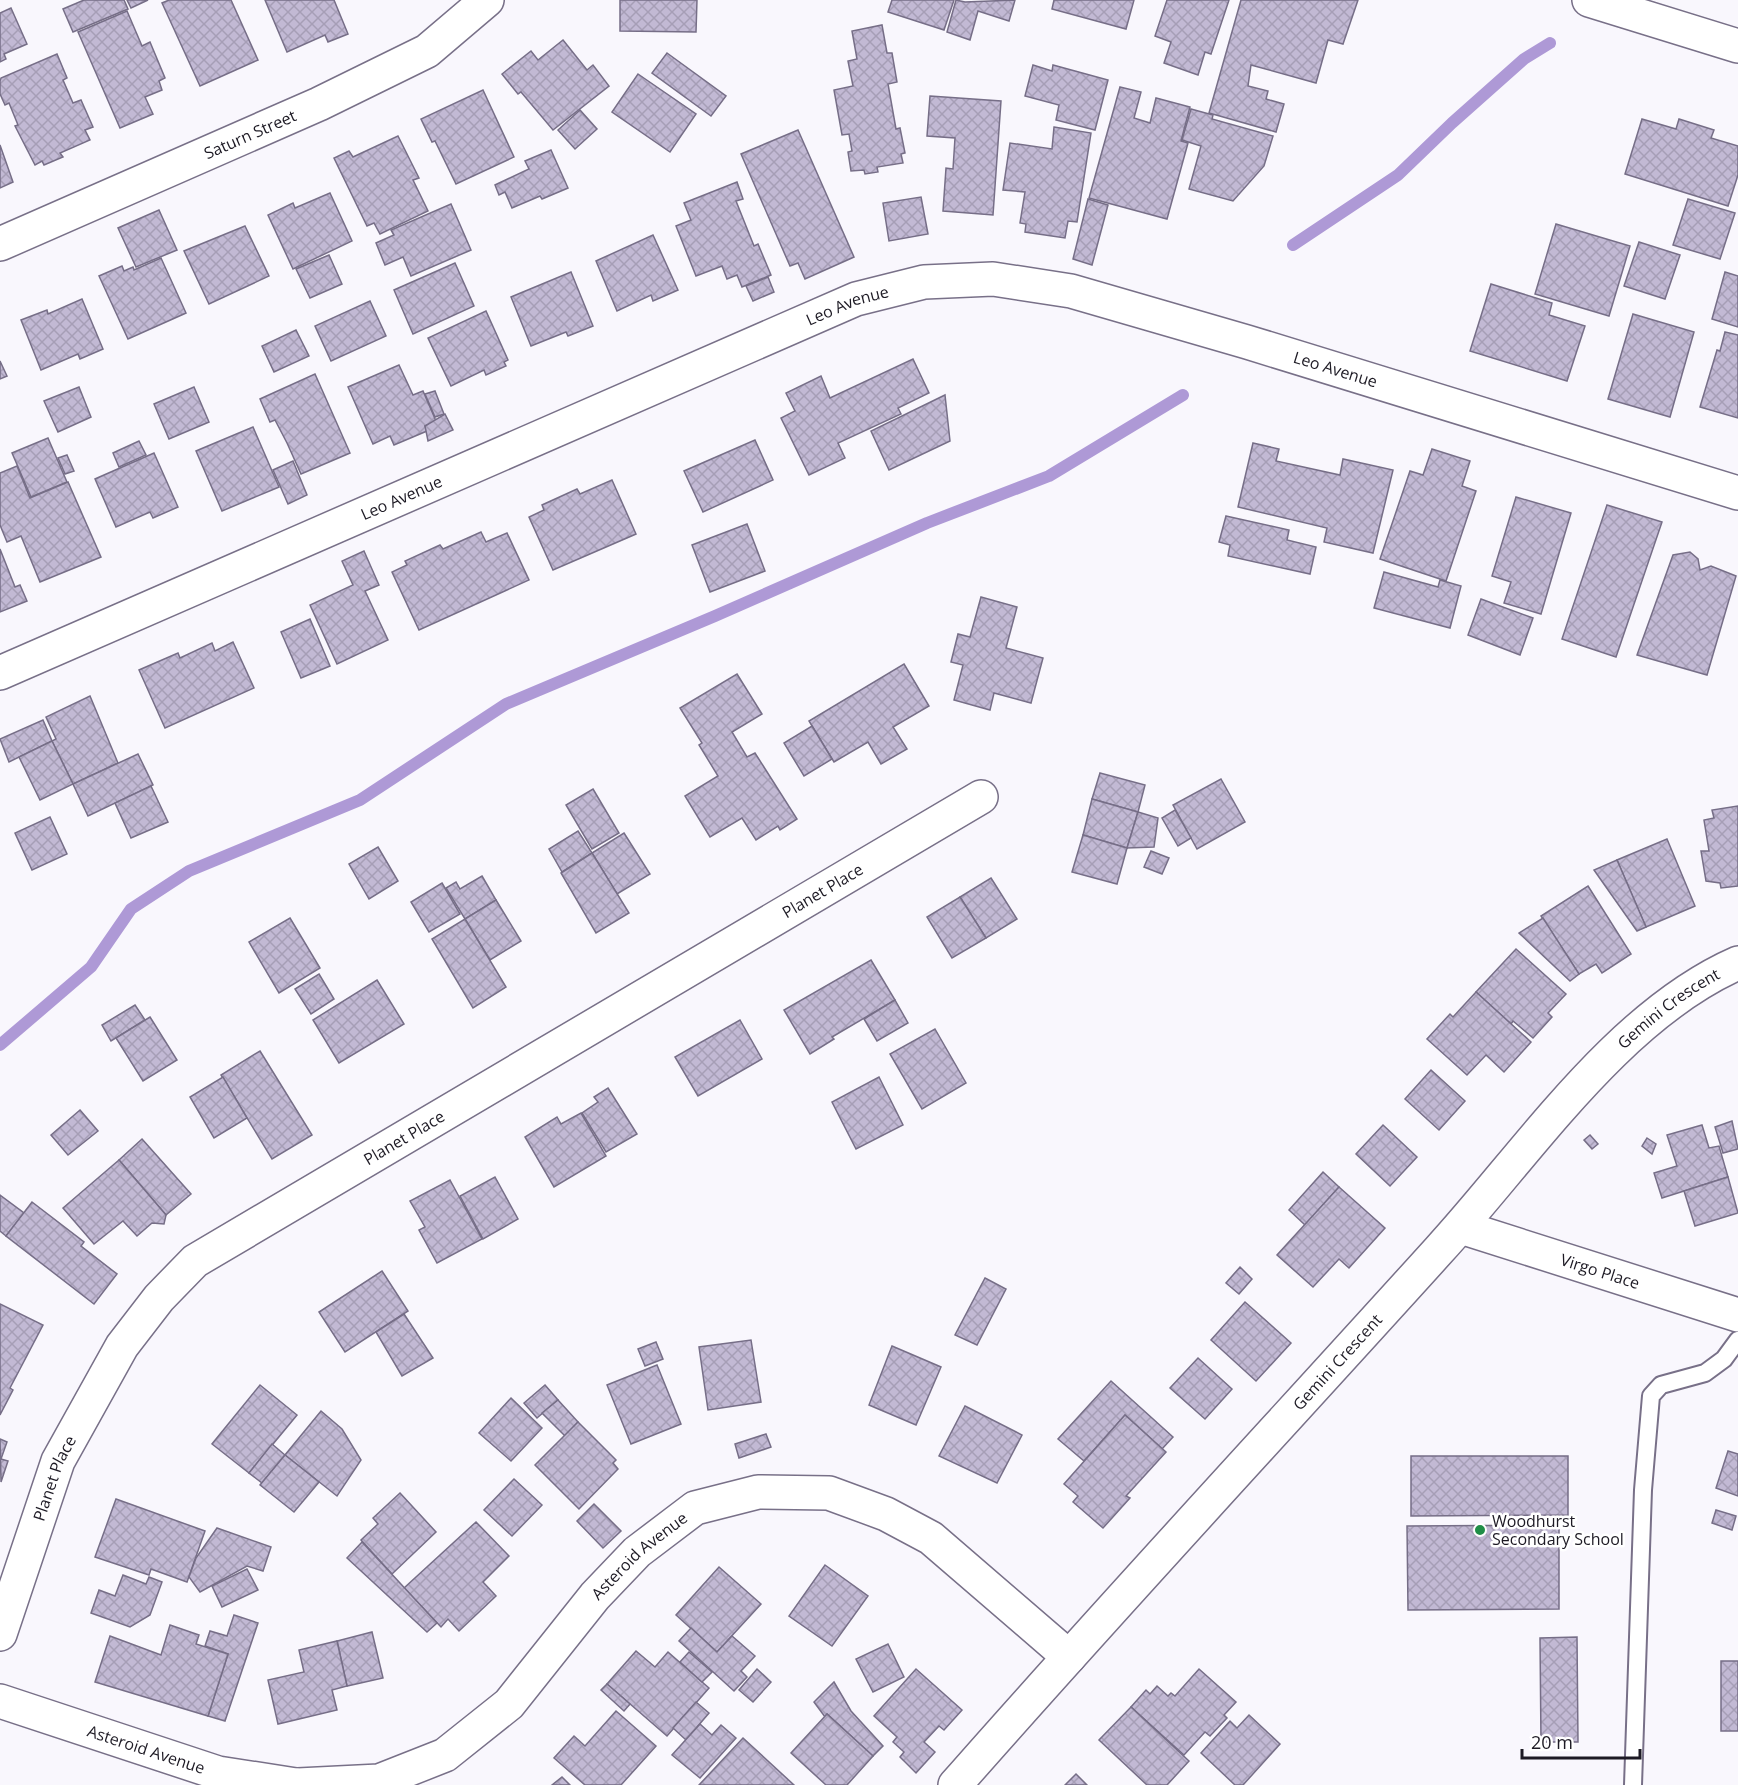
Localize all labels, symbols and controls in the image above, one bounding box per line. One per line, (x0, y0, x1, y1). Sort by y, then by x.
street label: Saturn Street (201, 104, 300, 164)
street label: Leo Avenue (803, 280, 891, 331)
street label: Leo Avenue (1291, 346, 1380, 392)
street label: Leo Avenue (357, 470, 446, 525)
street label: Planet Place (778, 858, 867, 923)
street label: Gemini Crescent (1612, 963, 1724, 1054)
street label: Planet Place (359, 1105, 449, 1170)
street label: Virgo Place (1558, 1248, 1642, 1294)
street label: Gemini Crescent (1288, 1309, 1387, 1415)
street label: Planet Place (28, 1431, 81, 1524)
street label: Asteroid Avenue (586, 1507, 692, 1604)
place label: Woodhurst Secondary School (1492, 1510, 1624, 1550)
marker: Woodhurst Secondary School (1473, 1523, 1487, 1537)
street label: Asteroid Avenue (85, 1720, 208, 1779)
scale bar (1522, 1722, 1640, 1760)
text: 20 m (1531, 1730, 1573, 1754)

